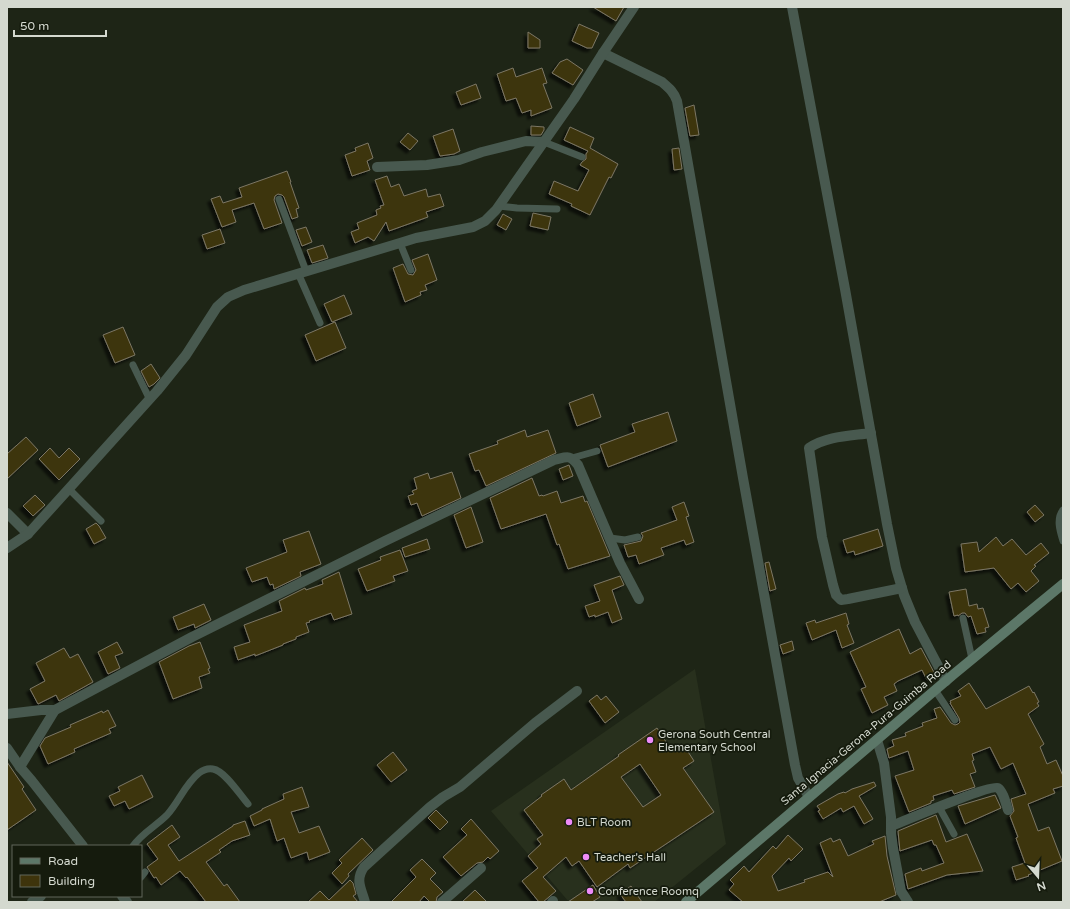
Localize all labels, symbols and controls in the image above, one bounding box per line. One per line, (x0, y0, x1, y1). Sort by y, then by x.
scale bar (14, 12, 106, 38)
text: 50 m (20, 19, 49, 33)
street label: Santa Ignacia-Gerona-Pura-Guimba Road (778, 658, 954, 808)
place label: Gerona South Central Elementary School (658, 728, 771, 754)
marker: Gerona South Central Elementary School (645, 735, 655, 745)
place label: BLT Room (577, 816, 631, 829)
marker: BLT Room (564, 817, 574, 827)
legend (12, 845, 142, 897)
place label: Teacher's Hall (594, 851, 666, 864)
marker: Teacher's Hall (581, 852, 591, 862)
text: Road (48, 854, 78, 868)
north arrow (1018, 857, 1058, 897)
text: Building (48, 874, 95, 888)
text: N (1035, 878, 1047, 894)
place label: Conference Roomq (598, 885, 699, 898)
marker: Conference Roomq (585, 886, 595, 896)

